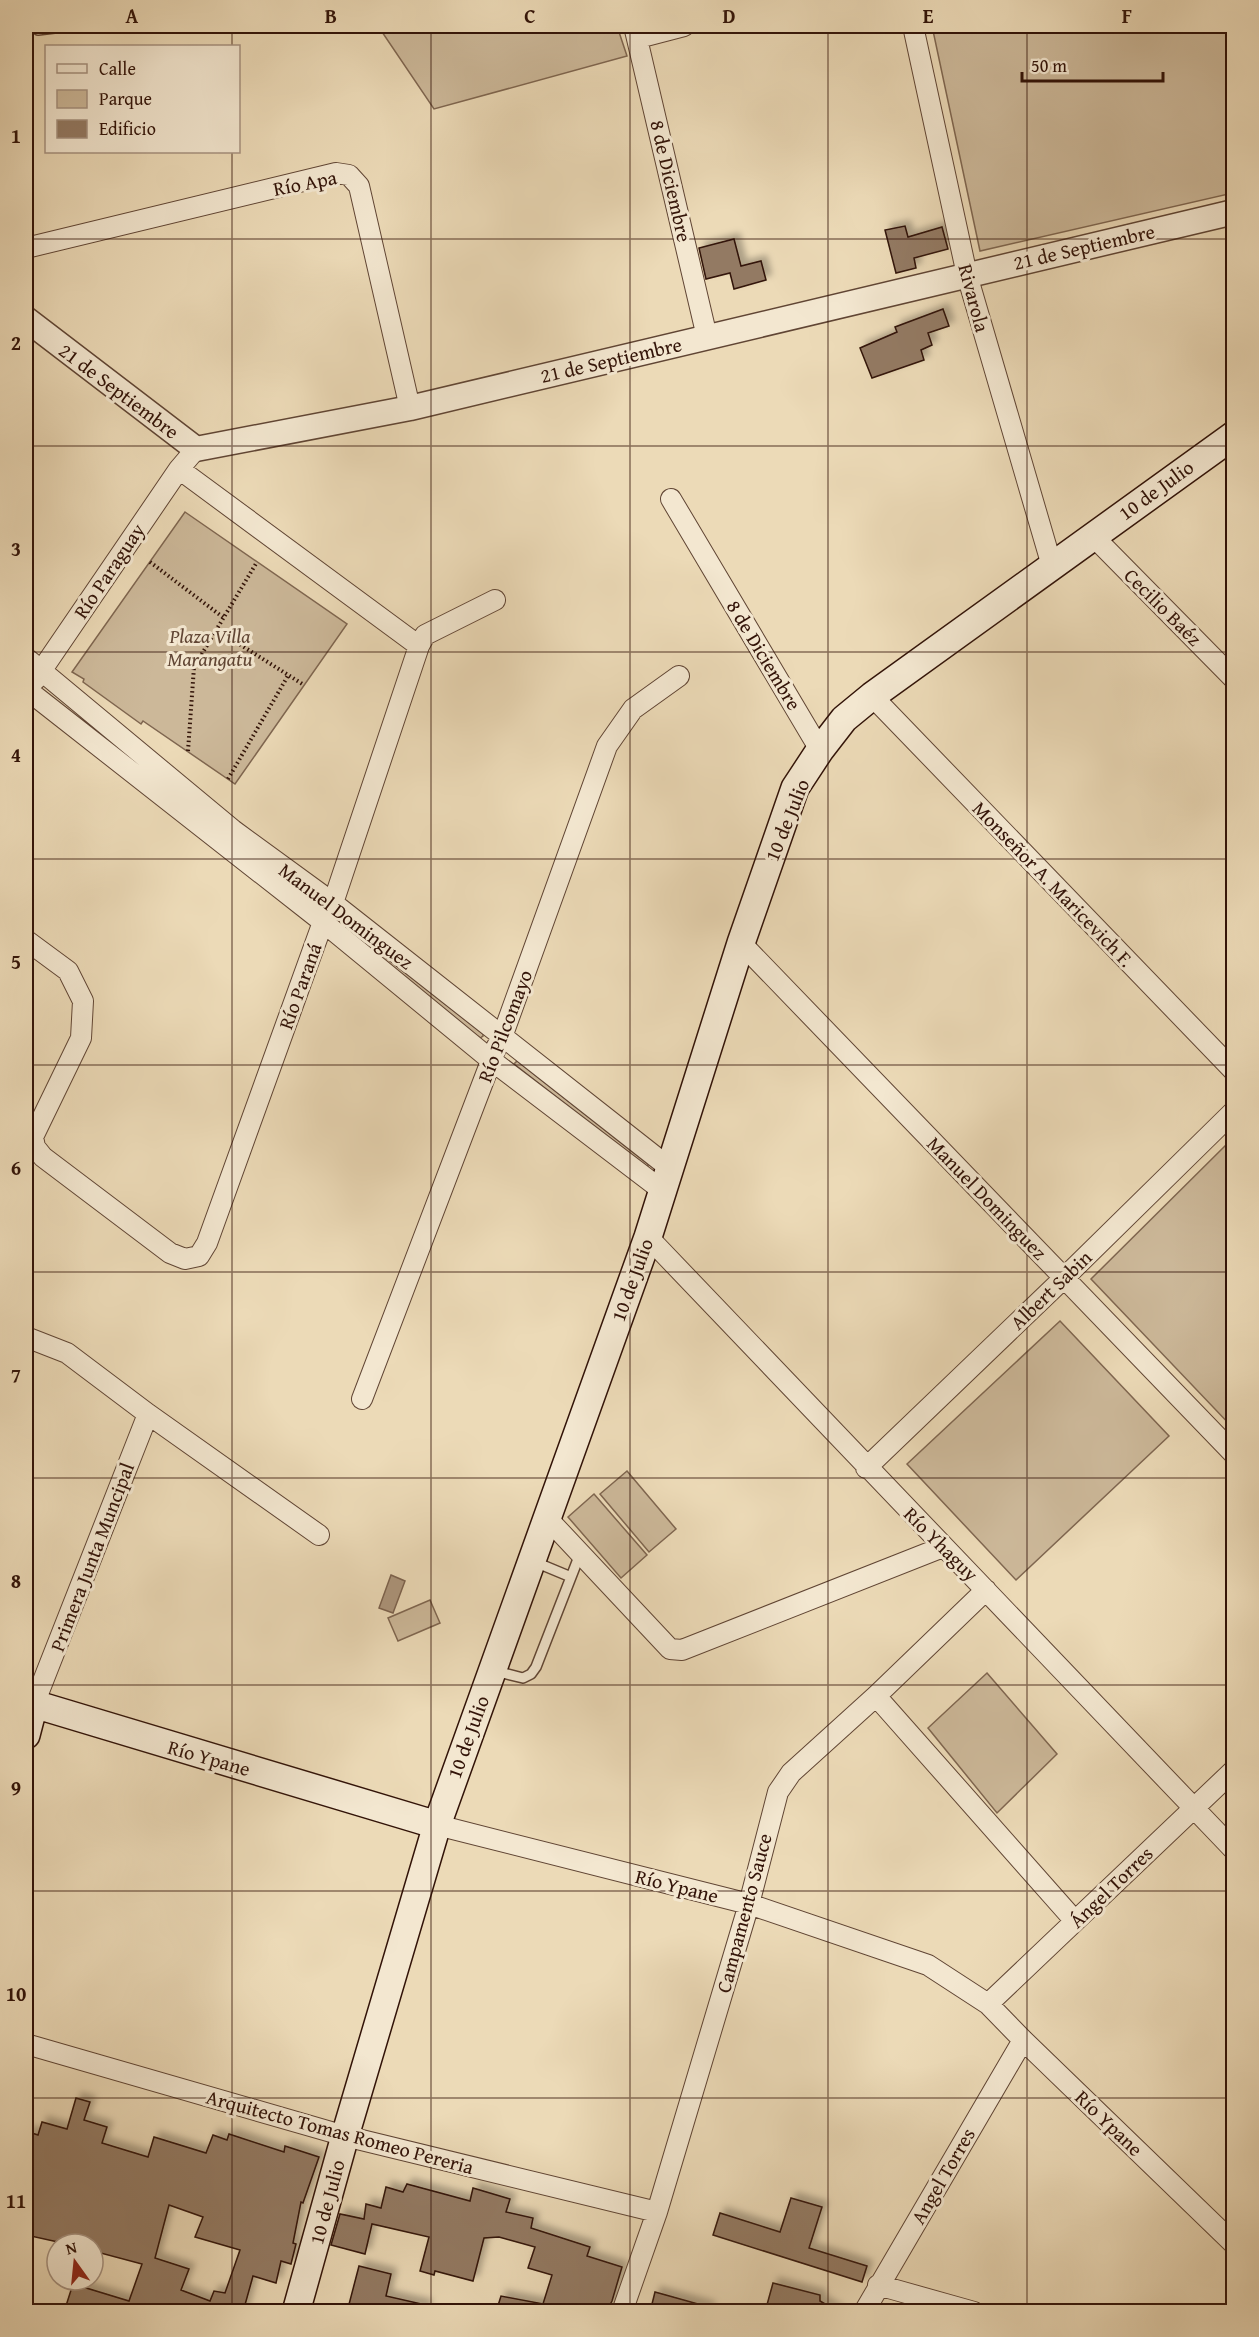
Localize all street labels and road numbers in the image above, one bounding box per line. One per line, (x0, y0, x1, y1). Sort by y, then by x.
street label: 8 de Diciembre (643, 117, 700, 245)
street label: Río Apa (271, 162, 340, 203)
street label: 21 de Septiembre (1010, 216, 1157, 277)
street label: Rivarola (952, 261, 998, 336)
street label: 21 de Septiembre (537, 329, 684, 390)
street label: 21 de Septiembre (53, 336, 186, 446)
street label: 10 de Julio (1112, 452, 1199, 527)
street label: Río Paraguay (66, 517, 151, 624)
street label: Cecilio Baéz (1118, 561, 1209, 652)
street label: 8 de Diciembre (720, 594, 809, 715)
street label: 10 de Julio (757, 774, 816, 865)
street label: Monseñor A. Maricevich F. (966, 794, 1141, 973)
street label: Manuel Dominguez (273, 855, 420, 976)
street label: Río Paraná (270, 938, 329, 1033)
street label: Río Pilcomayo (470, 965, 539, 1086)
street label: Manuel Dominguez (921, 1129, 1054, 1266)
street label: 10 de Julio (603, 1234, 660, 1326)
street label: Albert Sabin (1003, 1243, 1098, 1336)
street label: Primera Junta Muncipal (42, 1458, 141, 1656)
street label: Río Yhaguy (897, 1500, 985, 1588)
street label: 10 de Julio (439, 1691, 496, 1783)
street label: Río Ypane (164, 1732, 254, 1783)
street label: Campamento Sauce (708, 1830, 779, 1996)
street label: Ángel Torres (1062, 1839, 1159, 1934)
street label: Río Ypane (633, 1861, 722, 1910)
street label: Arquitecto Tomas Romeo Pereria (203, 2082, 478, 2181)
street label: Río Ypane (1069, 2083, 1150, 2162)
street label: Angel Torres (903, 2122, 982, 2229)
street label: 10 de Julio (301, 2156, 352, 2247)

